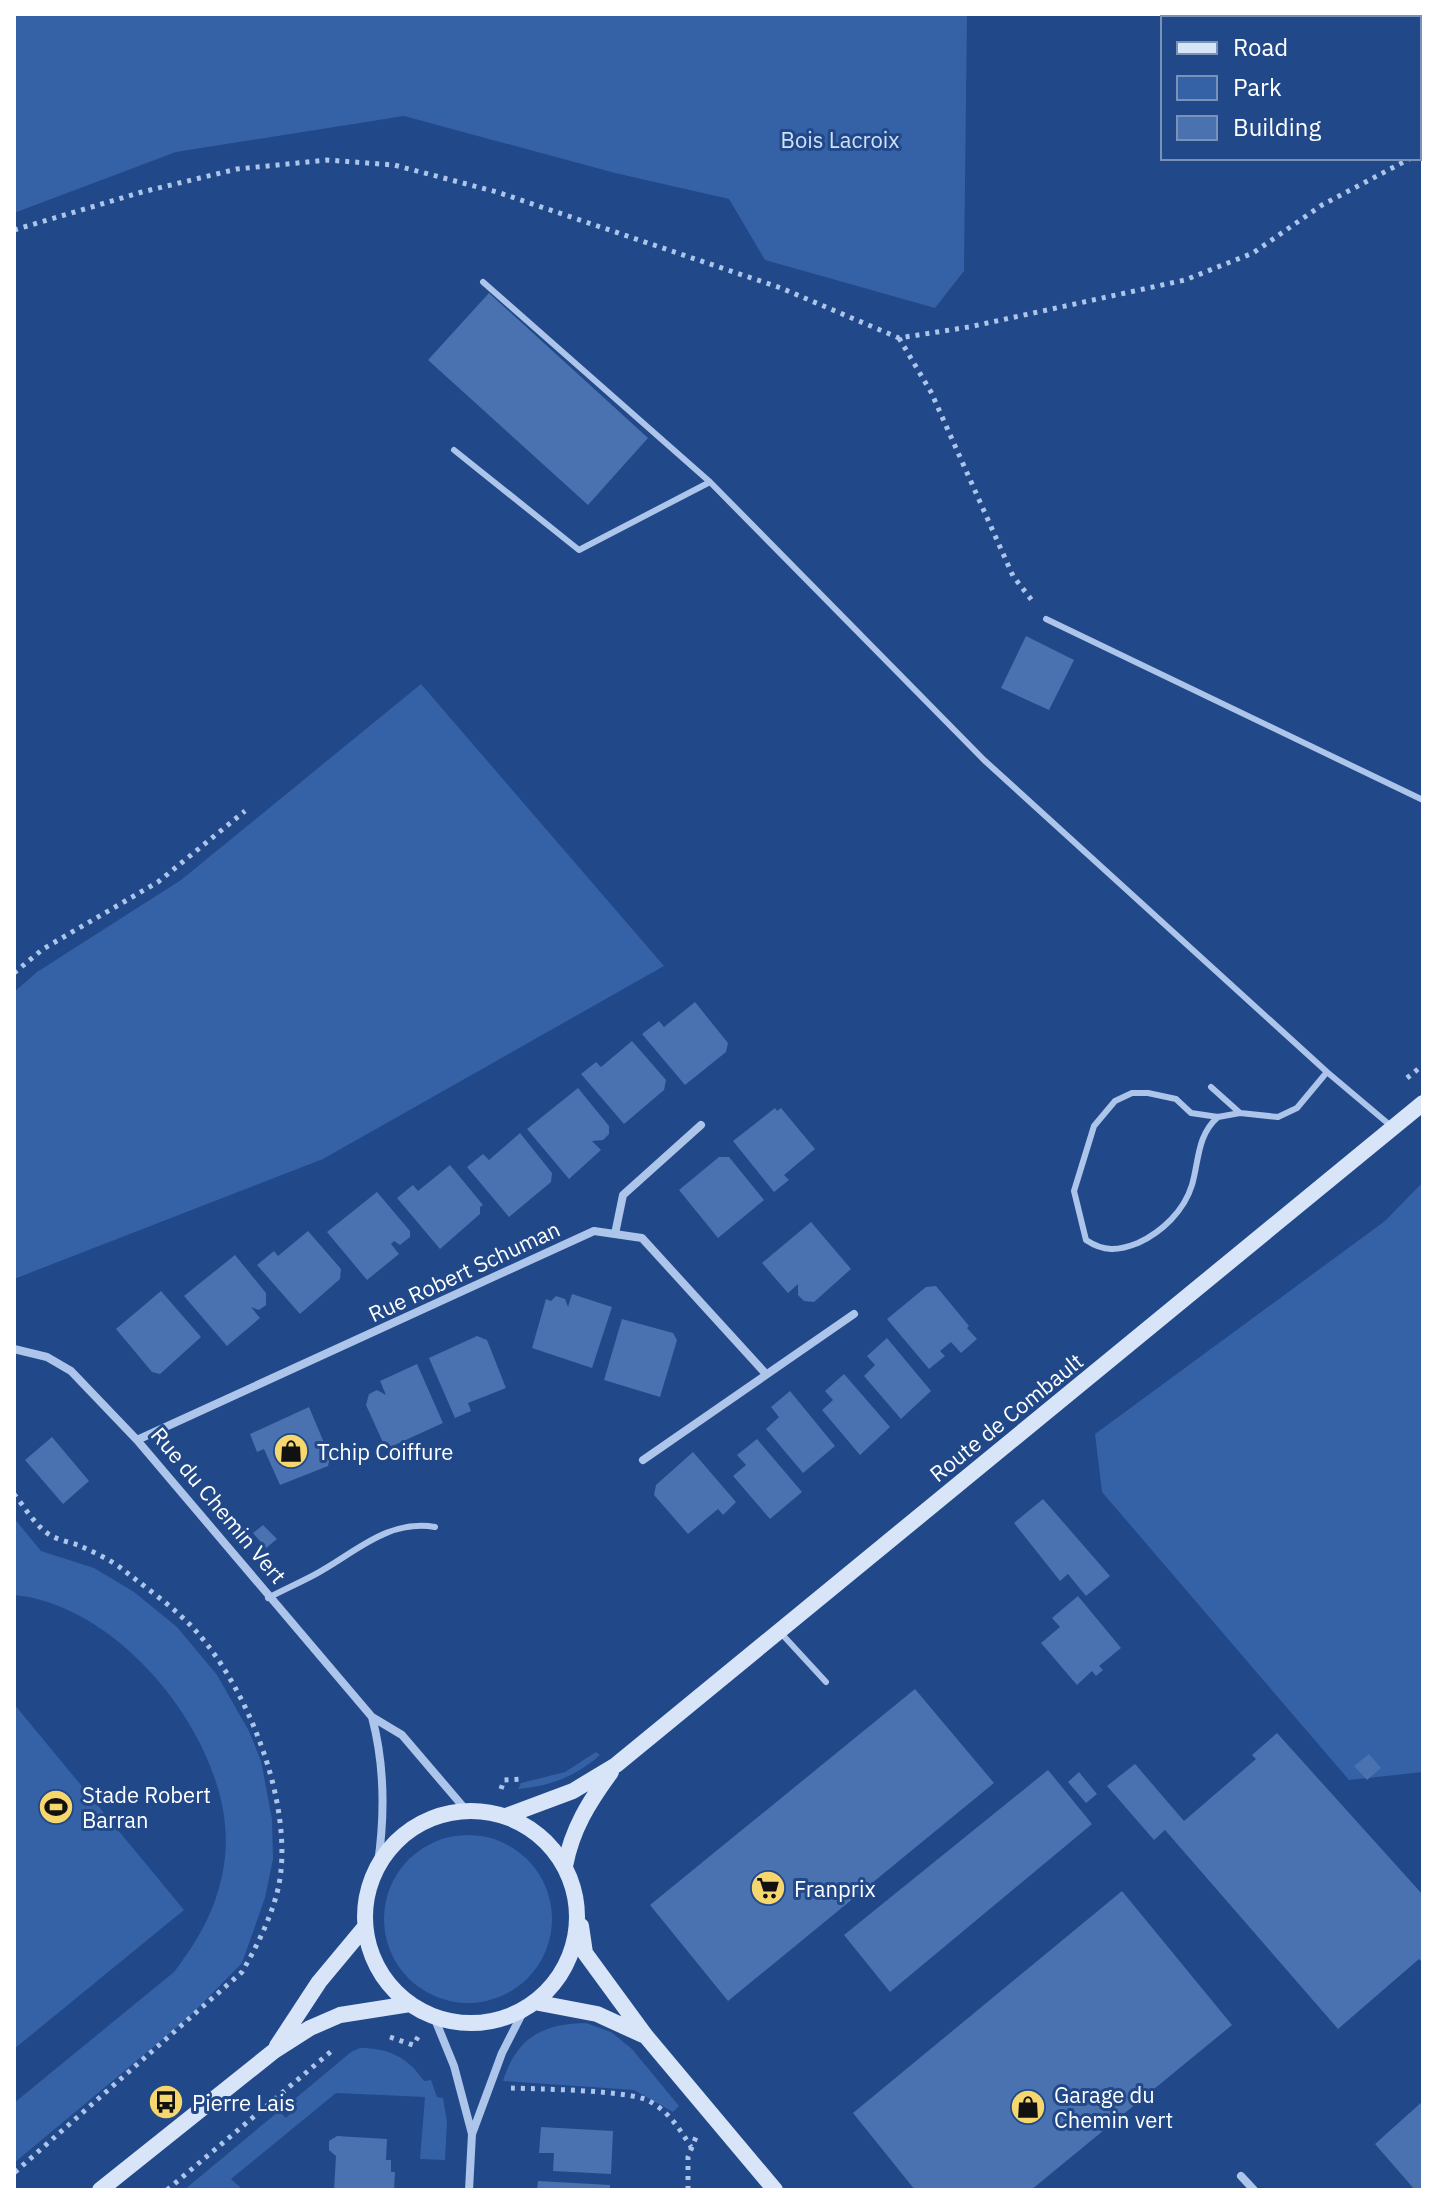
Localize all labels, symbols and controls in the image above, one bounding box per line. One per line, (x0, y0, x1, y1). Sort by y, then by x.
legend (1161, 16, 1421, 160)
text: Road (1233, 31, 1288, 63)
text: Park (1233, 71, 1282, 103)
text: Building (1233, 111, 1321, 143)
park label: Bois Lacroix (781, 125, 899, 154)
street label: Rue Robert Schuman (364, 1214, 564, 1328)
street label: Route de Combault (923, 1346, 1089, 1488)
street label: Rue du Chemin Vert (145, 1421, 293, 1589)
shop icon: Tchip Coiffure (272, 1432, 310, 1470)
place label: Tchip Coiffure (317, 1437, 453, 1466)
place label: Stade Robert Barran (82, 1780, 211, 1834)
sports icon: Stade Robert Barran (37, 1788, 75, 1826)
supermarket icon: Franprix (749, 1869, 787, 1907)
place label: Franprix (794, 1874, 876, 1903)
place label: Garage du Chemin vert (1054, 2080, 1173, 2134)
bus stop icon: Pierre Lais (147, 2083, 185, 2121)
place label: Pierre Lais (192, 2088, 295, 2117)
shop icon: Garage du Chemin vert (1009, 2088, 1047, 2126)

